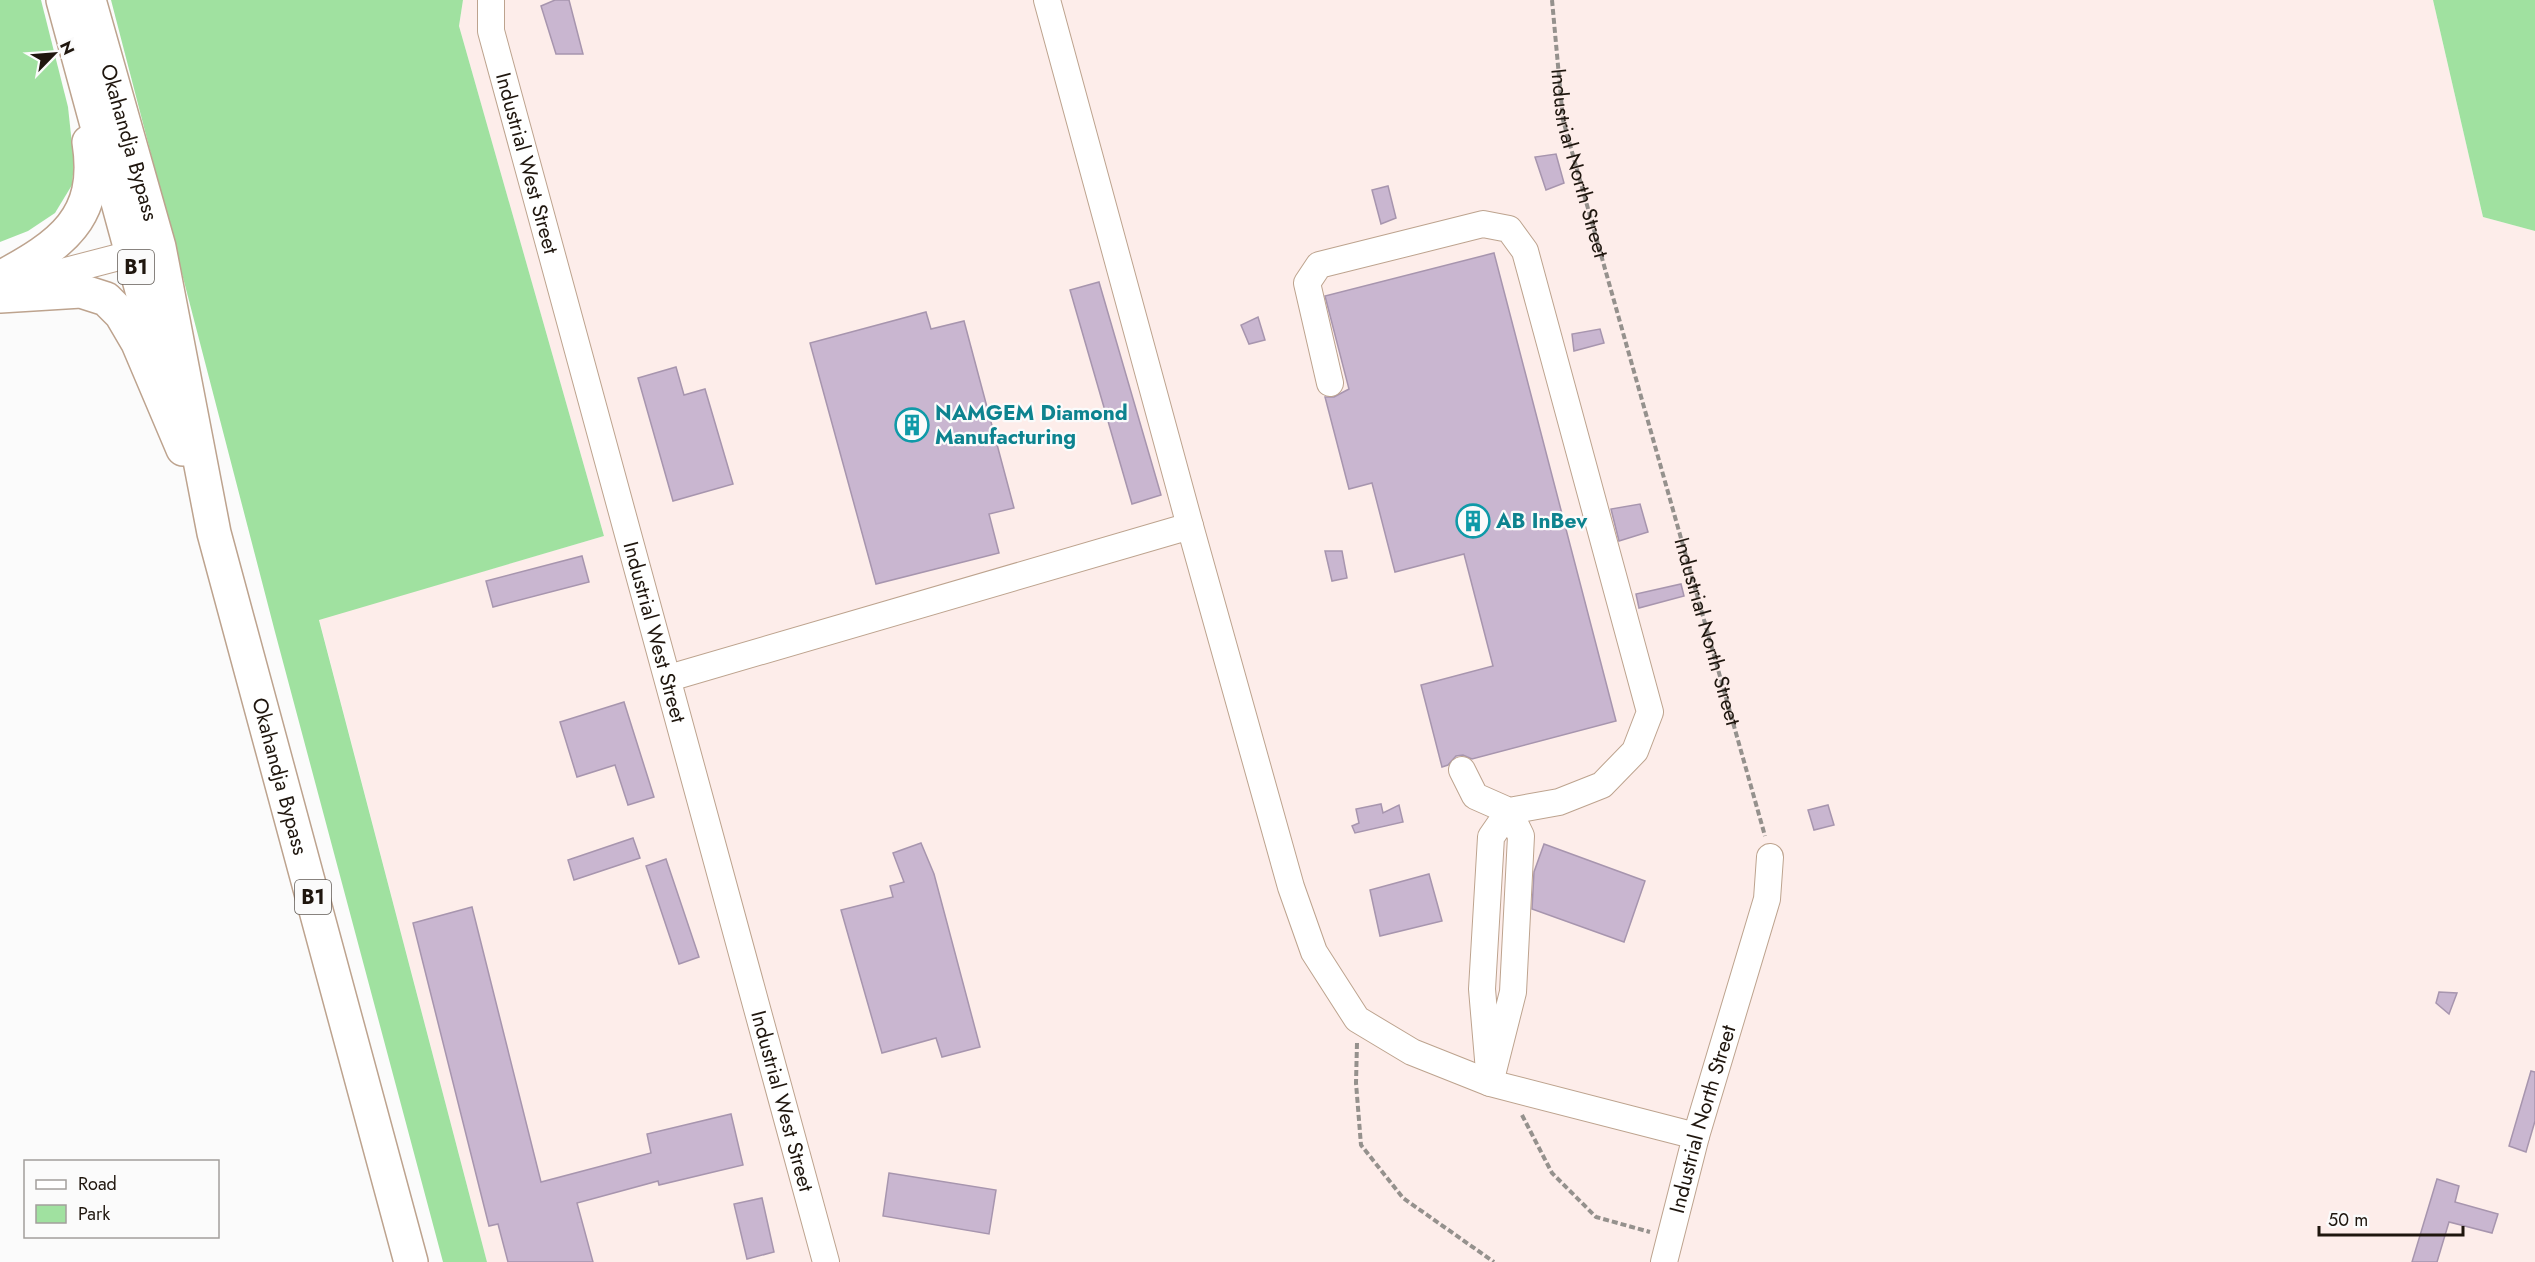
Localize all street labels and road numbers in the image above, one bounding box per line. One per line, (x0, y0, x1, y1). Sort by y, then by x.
street label: Okahandja Bypass (93, 60, 166, 224)
street label: Industrial North Street (1543, 67, 1616, 261)
street label: Industrial West Street (488, 69, 566, 257)
road number: B1 (118, 250, 154, 284)
street label: Industrial North Street (1667, 534, 1748, 729)
street label: Industrial West Street (616, 538, 694, 726)
street label: Okahandja Bypass (244, 694, 315, 858)
road number: B1 (295, 880, 331, 914)
street label: Industrial West Street (743, 1007, 821, 1195)
street label: Industrial North Street (1662, 1021, 1743, 1216)

